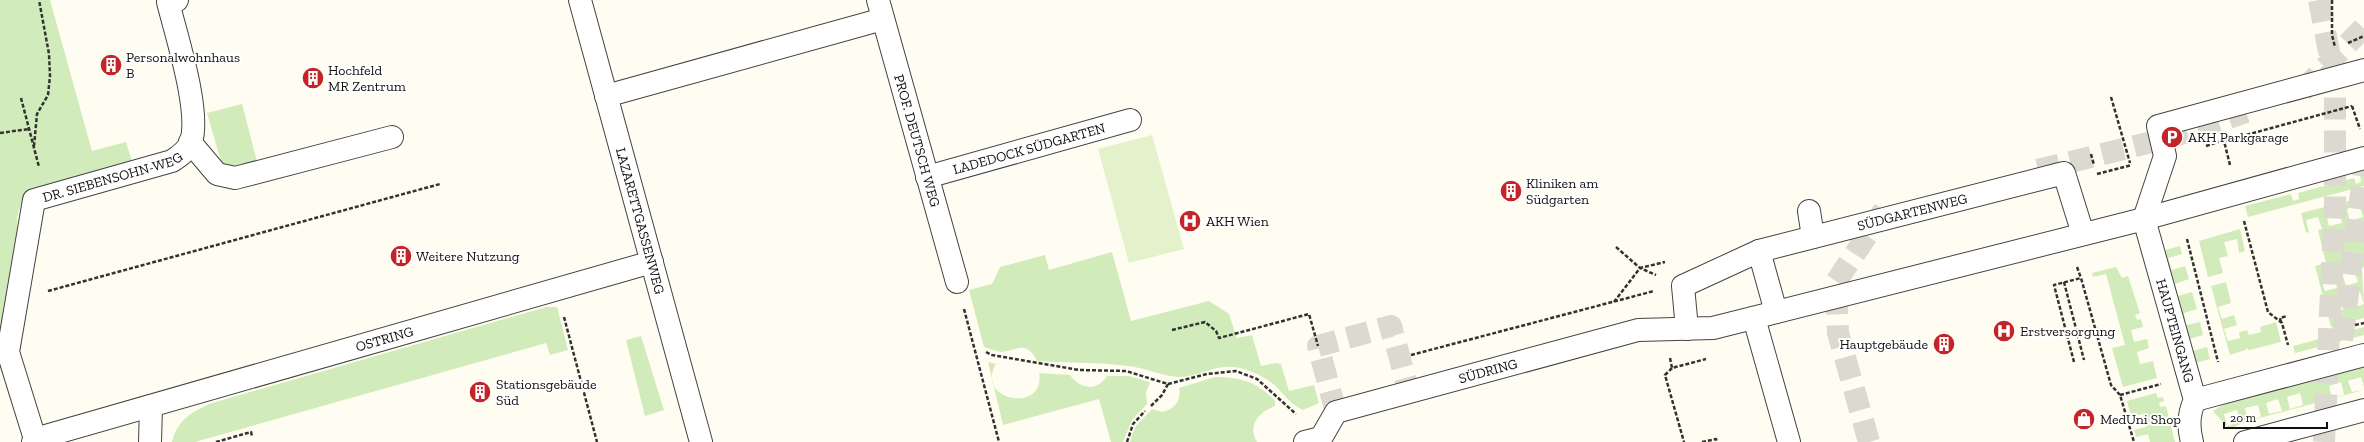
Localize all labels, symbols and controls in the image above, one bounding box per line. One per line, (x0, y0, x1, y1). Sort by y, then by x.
place label: Personalwohnhaus B (126, 49, 240, 82)
building icon: Personalwohnhaus B (98, 52, 124, 78)
place label: Hochfeld MR Zentrum (328, 62, 406, 95)
building icon: Hochfeld MR Zentrum (300, 65, 326, 91)
street label: PROF. DEUTSCH WEG (890, 72, 944, 209)
street label: LADEDOCK SÜDGARTEN (951, 119, 1107, 178)
parking icon: AKH Parkgarage (2159, 124, 2185, 150)
place label: AKH Parkgarage (2188, 129, 2289, 146)
street label: LAZARETTGASSENWEG (612, 146, 668, 296)
street label: DR. SIEBENSOHN-WEG (41, 148, 187, 206)
place label: Kliniken am Südgarten (1526, 175, 1598, 208)
building icon: Kliniken am Südgarten (1498, 178, 1524, 204)
street label: SÜDGARTENWEG (1856, 190, 1969, 235)
hospital icon: AKH Wien (1177, 208, 1203, 234)
place label: AKH Wien (1206, 213, 1269, 230)
building icon: Weitere Nutzung (388, 243, 414, 269)
place label: Weitere Nutzung (416, 248, 520, 265)
street label: HAUPTEINGANG (2152, 277, 2198, 385)
hospital icon: Erstversorgung (1991, 318, 2017, 344)
street label: OSTRING (354, 323, 416, 356)
place label: Erstversorgung (2020, 323, 2116, 340)
building icon: Hauptgebäude (1931, 331, 1957, 357)
place label: Hauptgebäude (1839, 336, 1928, 353)
street label: SÜDRING (1457, 355, 1520, 387)
place label: Stationsgebäude Süd (496, 376, 597, 409)
building icon: Stationsgebäude Süd (467, 379, 493, 405)
scale bar (2224, 404, 2327, 430)
shop icon: MedUni Shop (2071, 406, 2097, 432)
place label: MedUni Shop (2100, 411, 2181, 428)
text: 20 m (2230, 411, 2257, 425)

